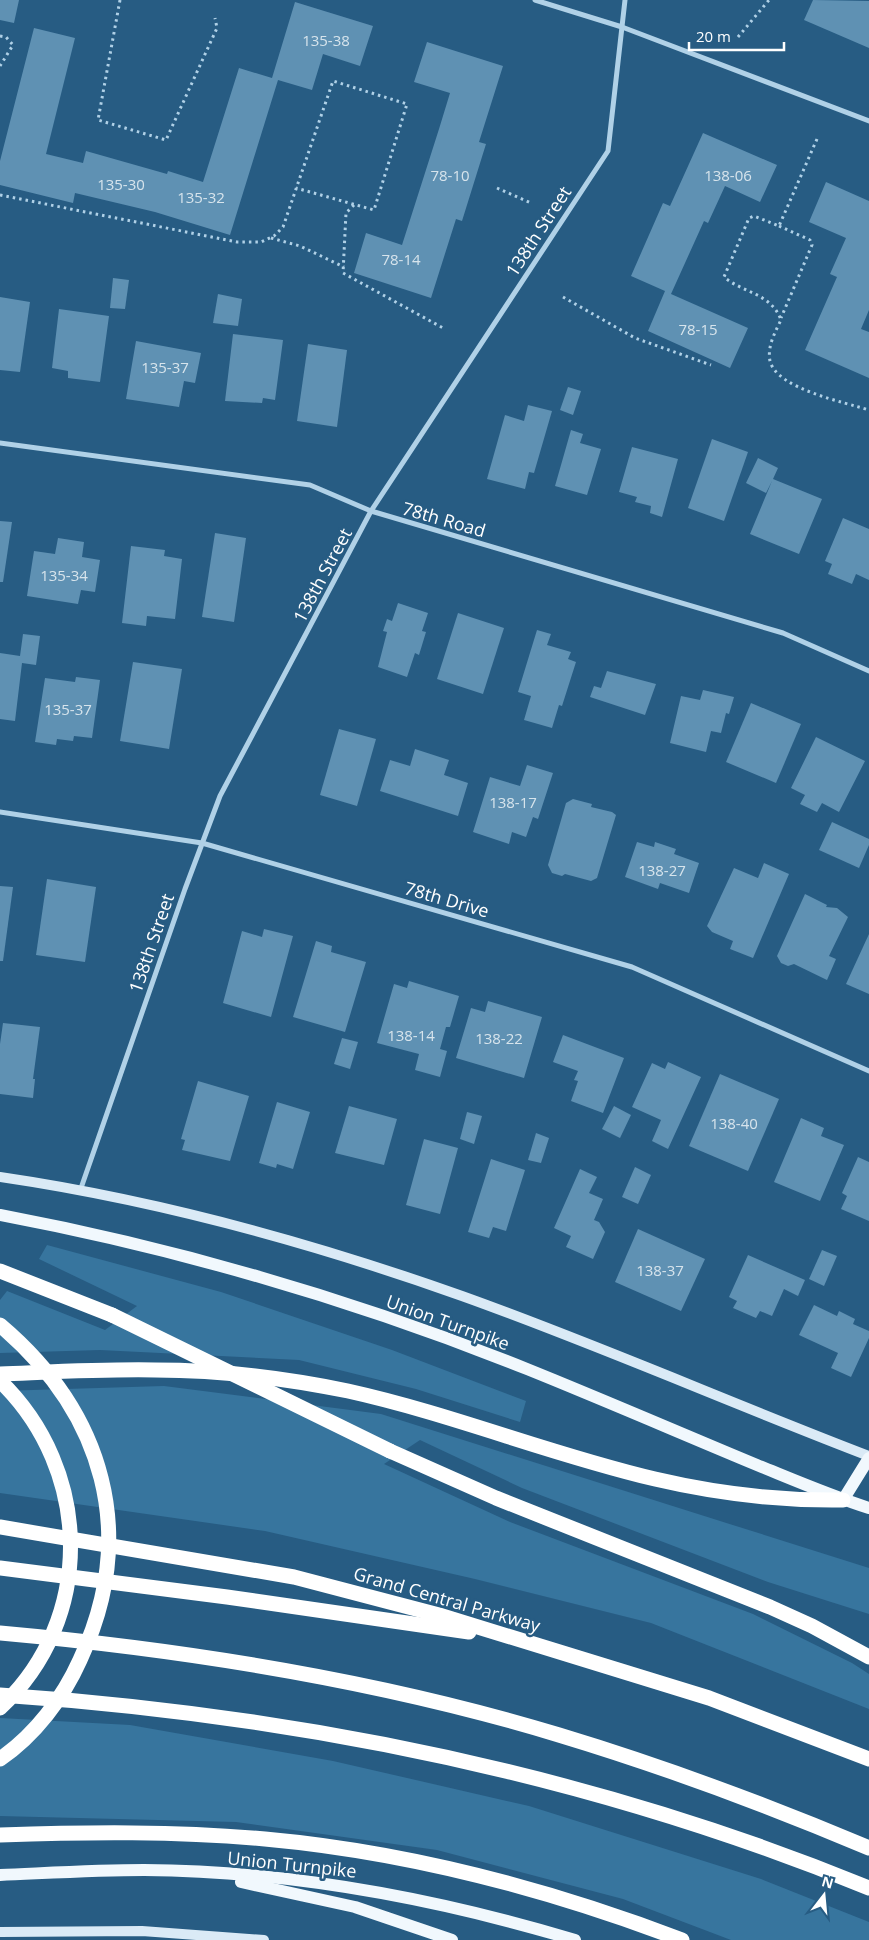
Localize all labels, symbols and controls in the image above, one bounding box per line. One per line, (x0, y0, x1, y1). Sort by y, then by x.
scale bar (689, 20, 784, 52)
text: 20 m (696, 26, 731, 46)
house number: 135-38 (302, 30, 350, 50)
house number: 78-10 (430, 165, 470, 185)
house number: 138-06 (704, 165, 752, 185)
house number: 135-30 (97, 174, 145, 194)
street label: 138th Street (500, 181, 576, 281)
house number: 135-32 (177, 187, 225, 207)
house number: 78-14 (381, 249, 421, 269)
house number: 78-15 (678, 319, 718, 339)
house number: 135-37 (141, 357, 189, 377)
street label: 78th Road (400, 496, 488, 542)
street label: 138th Street (287, 524, 357, 626)
house number: 135-34 (40, 565, 88, 585)
house number: 135-37 (44, 699, 92, 719)
house number: 138-17 (489, 792, 537, 812)
house number: 138-27 (638, 860, 686, 880)
street label: 78th Drive (402, 876, 492, 922)
street label: 138th Street (123, 890, 179, 996)
house number: 138-14 (387, 1025, 435, 1045)
house number: 138-22 (475, 1028, 523, 1048)
house number: 138-40 (710, 1113, 758, 1133)
house number: 138-37 (636, 1260, 684, 1280)
street label: Union Turnpike (383, 1289, 513, 1355)
street label: Grand Central Parkway (351, 1561, 544, 1637)
street label: Union Turnpike (226, 1845, 358, 1883)
north arrow (799, 1870, 849, 1920)
text: N (820, 1871, 836, 1893)

